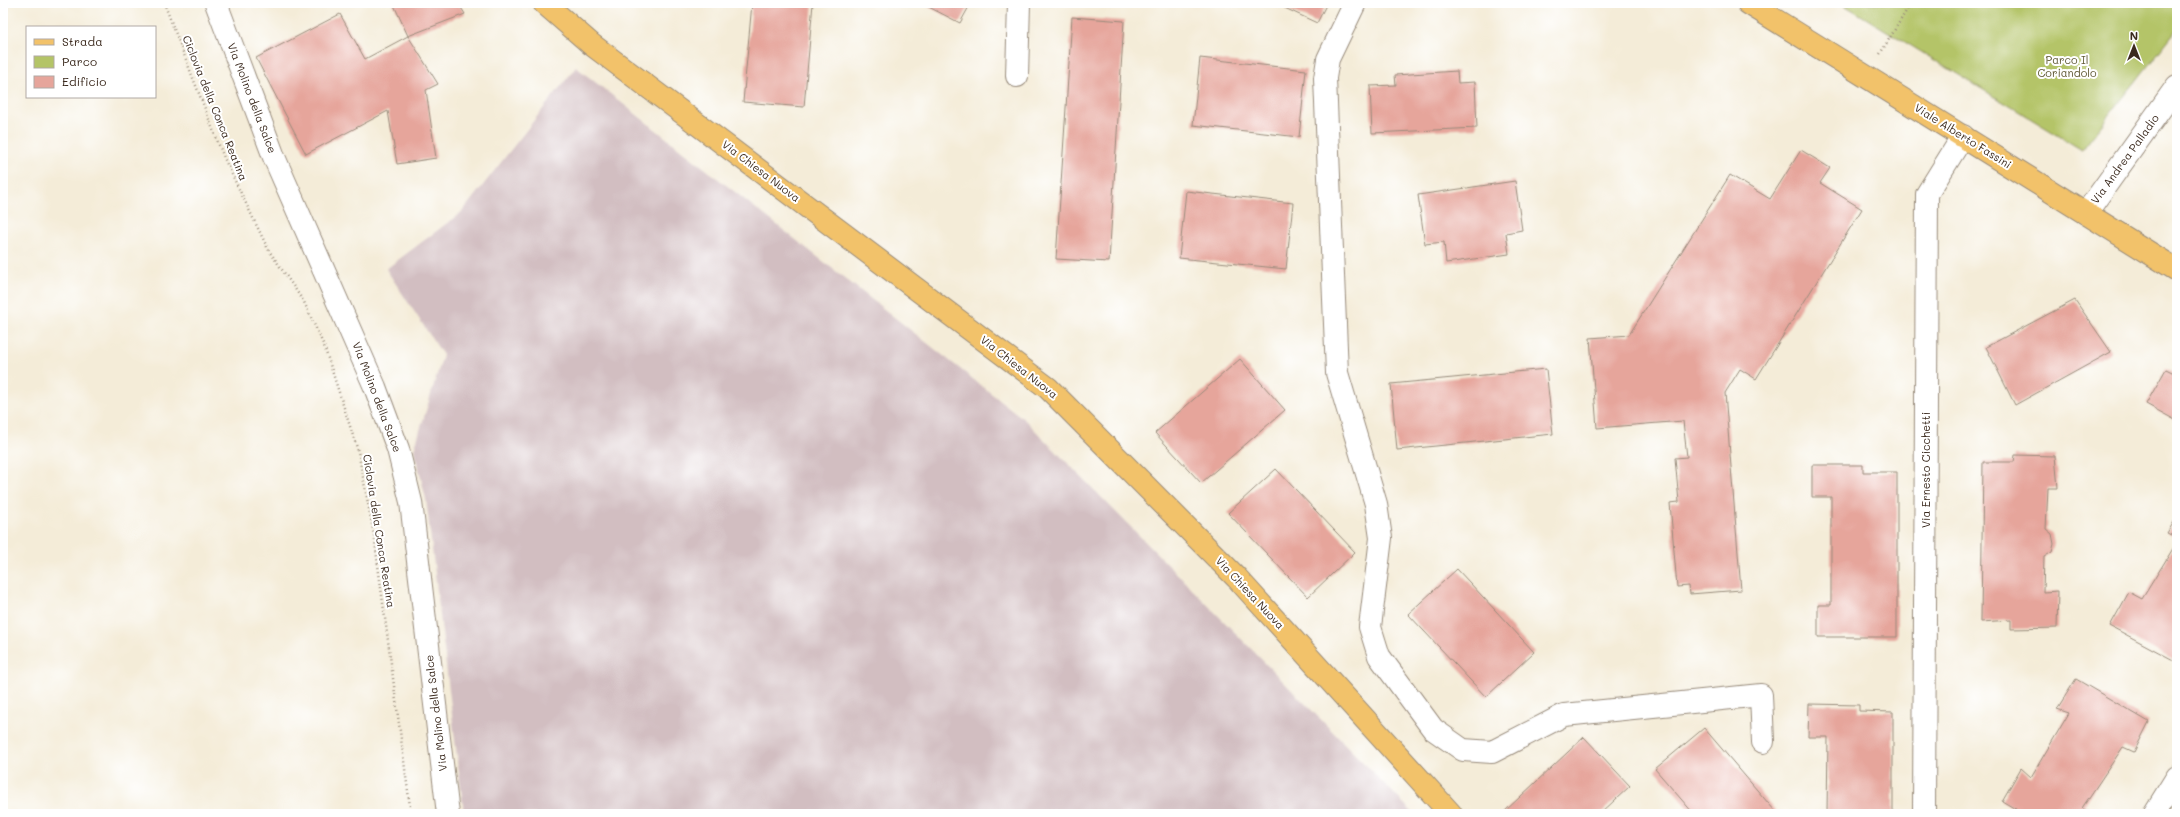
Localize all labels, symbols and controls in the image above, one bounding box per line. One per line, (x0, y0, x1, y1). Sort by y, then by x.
legend (26, 26, 156, 98)
north arrow (2114, 26, 2154, 66)
text: N (2130, 28, 2138, 43)
text: Strada (62, 33, 103, 49)
street label: Ciclovia della Conca Reatina (179, 33, 252, 183)
street label: Via Molino della Salce (224, 40, 281, 155)
park label: Parco Il Coriandolo (2038, 52, 2097, 80)
text: Parco (62, 53, 97, 69)
text: Edificio (62, 73, 106, 89)
street label: Viale Alberto Fassini (1912, 100, 2015, 171)
street label: Via Andrea Palladio (2087, 111, 2162, 206)
street label: Via Chiesa Nuova (719, 136, 804, 205)
street label: Via Chiesa Nuova (978, 332, 1061, 402)
street label: Via Molino della Salce (349, 339, 406, 454)
street label: Via Ernesto Cicchetti (1918, 412, 1933, 528)
street label: Ciclovia della Conca Reatina (360, 453, 399, 609)
street label: Via Chiesa Nuova (1213, 553, 1288, 632)
street label: Via Molino della Salce (421, 654, 450, 772)

